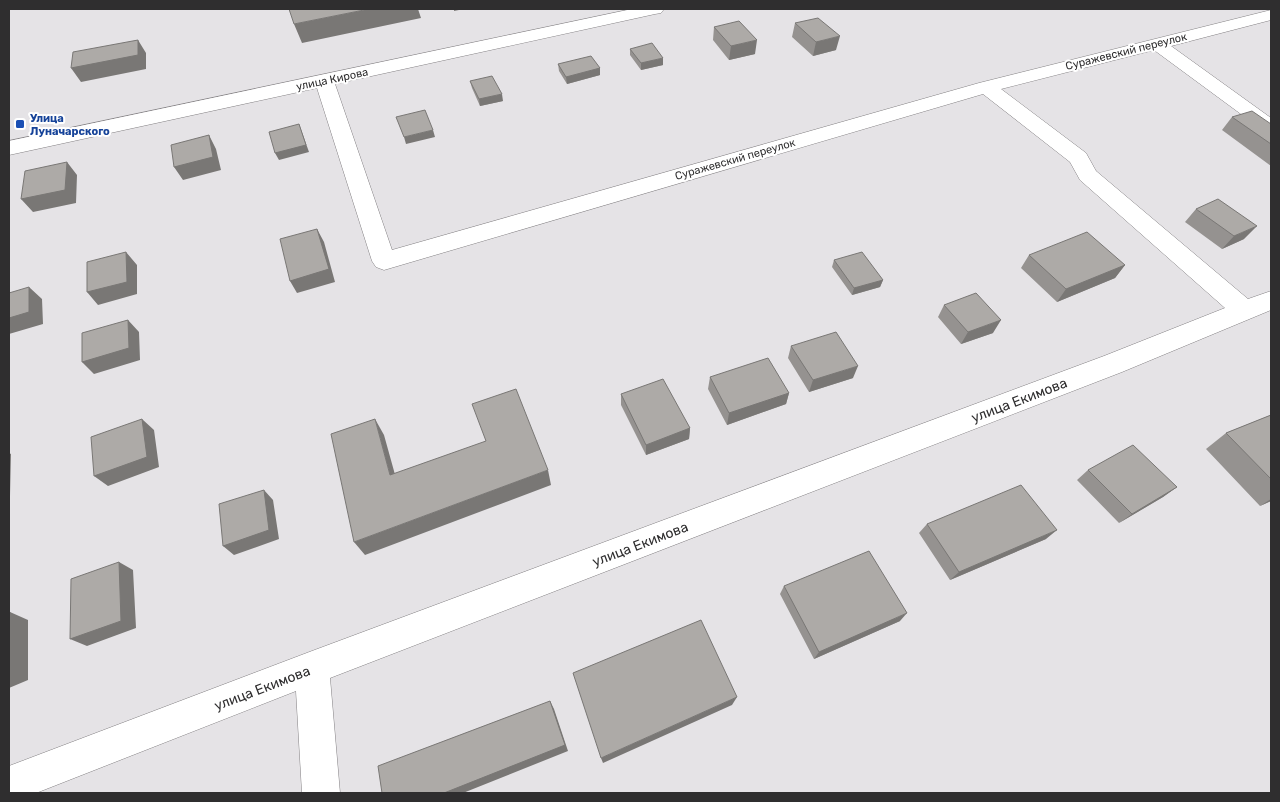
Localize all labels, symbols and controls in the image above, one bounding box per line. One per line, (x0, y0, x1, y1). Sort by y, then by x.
street label: Суражевский переулок (1064, 30, 1188, 73)
street label: улица Кирова (295, 66, 369, 93)
place label: Улица Луначарского (30, 112, 110, 138)
marker: Улица Луначарского (14, 118, 26, 130)
street label: Суражевский переулок (673, 136, 797, 183)
street label: улица Екимова (969, 374, 1070, 427)
street label: улица Екимова (590, 518, 691, 571)
street label: улица Екимова (212, 662, 313, 715)

